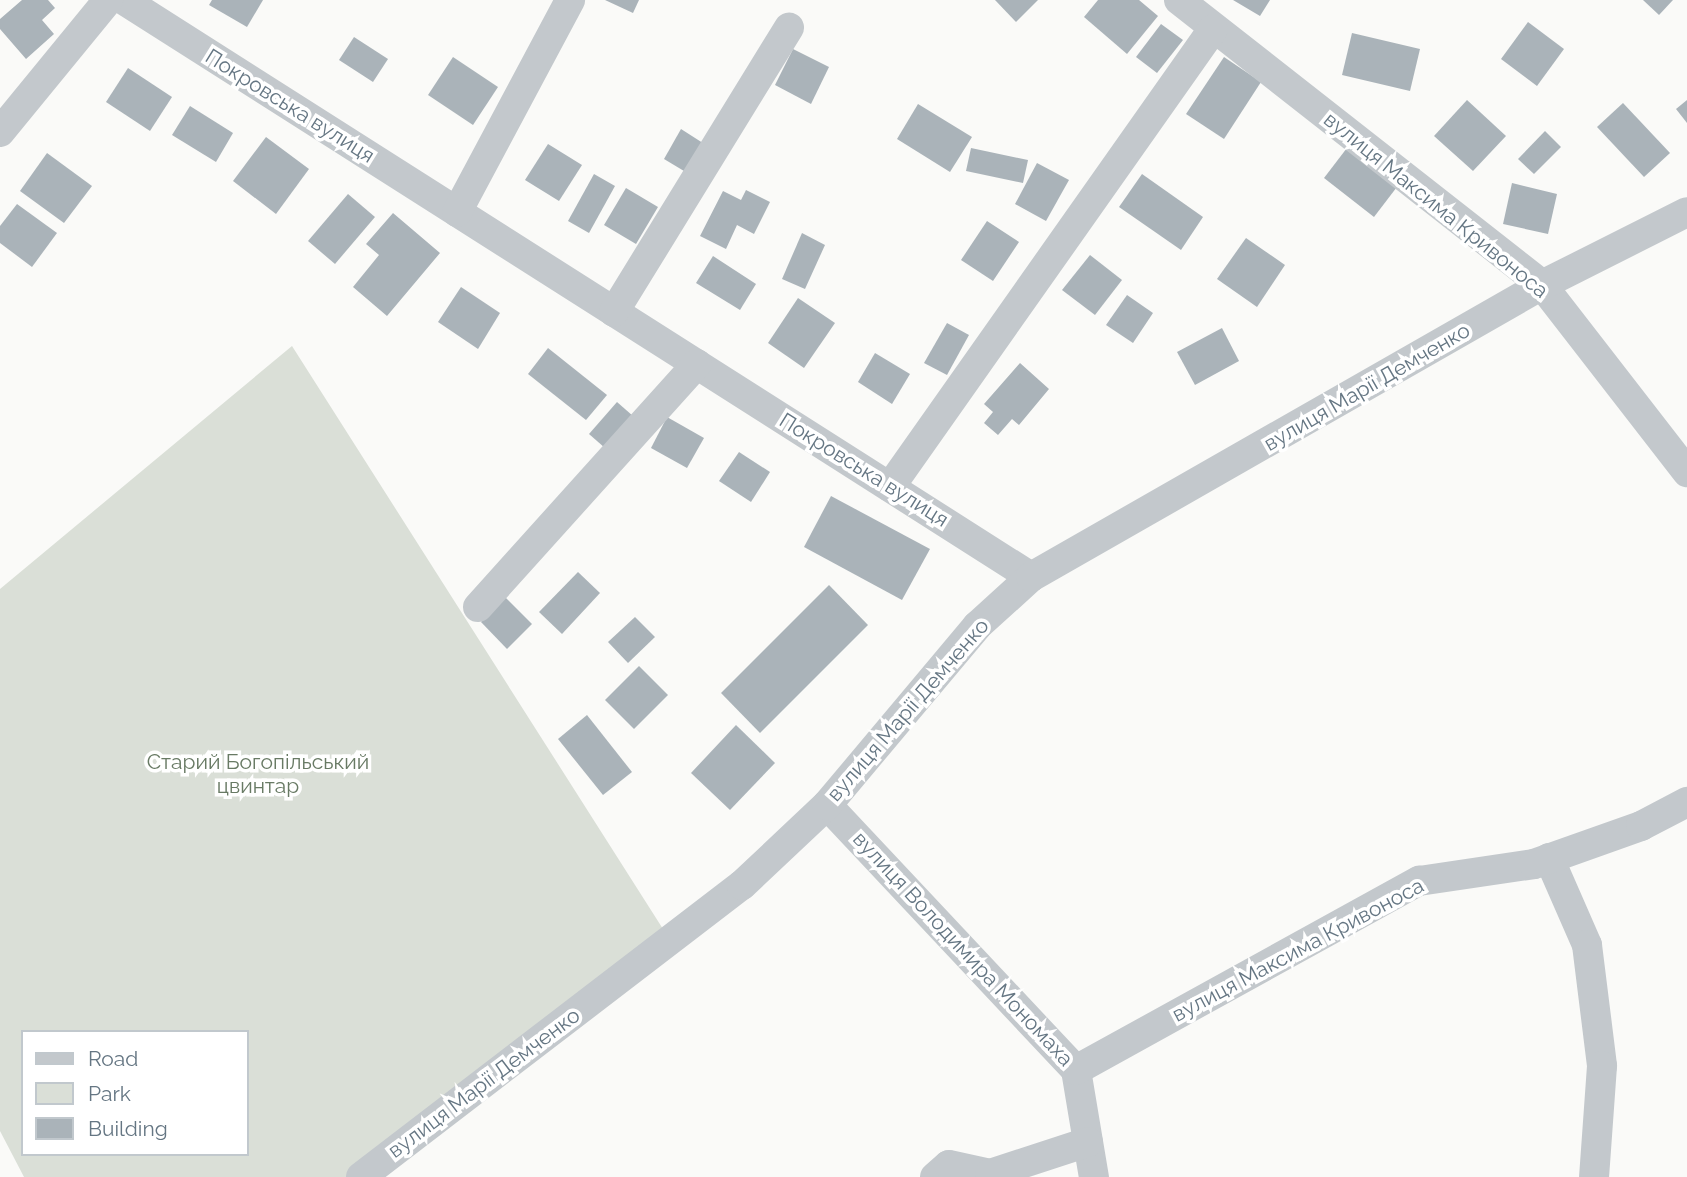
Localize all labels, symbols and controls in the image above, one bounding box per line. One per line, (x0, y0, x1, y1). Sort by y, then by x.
street label: Покровська вулиця (201, 44, 379, 168)
street label: вулиця Максима Кривоноса (1319, 107, 1553, 303)
street label: вулиця Марії Демченко (1260, 318, 1474, 456)
street label: Покровська вулиця (775, 408, 953, 532)
street label: вулиця Марії Демченко (822, 614, 994, 806)
park label: Старий Богопільський цвинтар (147, 749, 369, 799)
street label: вулиця Володимира Мономаха (848, 826, 1078, 1072)
street label: вулиця Максима Кривоноса (1168, 873, 1428, 1027)
street label: вулиця Марії Демченко (383, 1003, 585, 1163)
legend (21, 1030, 248, 1156)
text: Road (88, 1046, 138, 1071)
text: Park (88, 1081, 131, 1106)
text: Building (88, 1116, 168, 1141)

